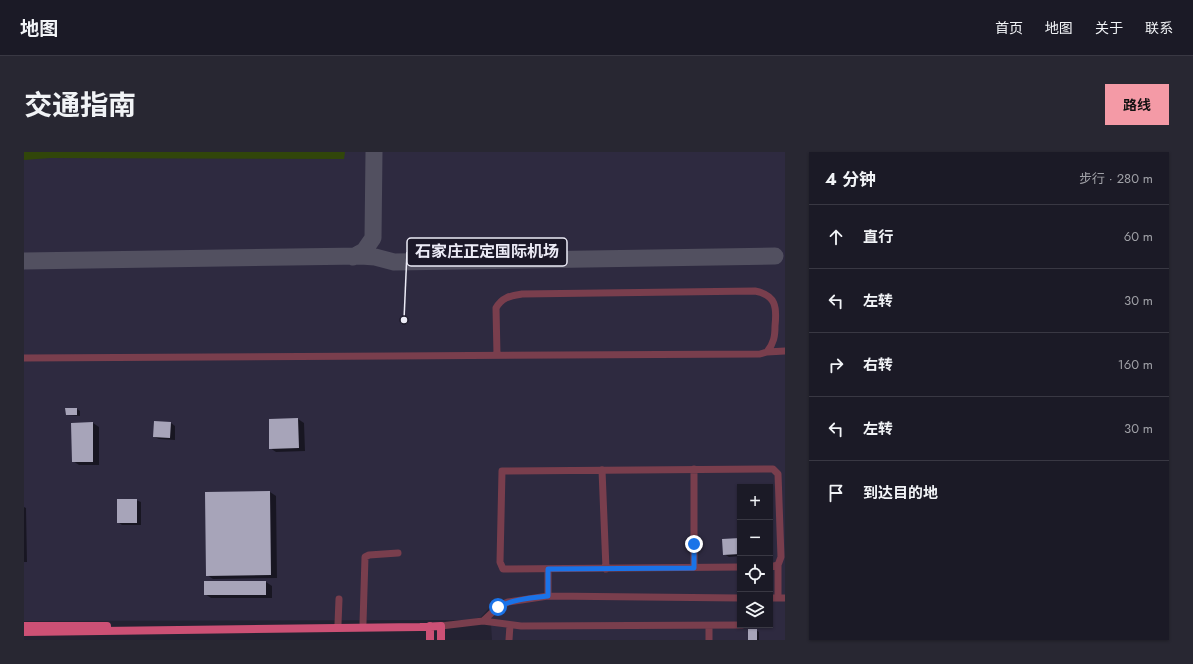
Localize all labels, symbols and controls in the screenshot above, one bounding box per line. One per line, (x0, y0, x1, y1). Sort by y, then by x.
text: 地图 (20, 15, 58, 42)
text: 首页 (995, 18, 1023, 38)
text: 地图 (1045, 18, 1073, 38)
text: 关于 (1095, 18, 1123, 38)
text: 联系 (1145, 18, 1173, 38)
button: 路线 (1105, 84, 1169, 125)
text: 交通指南 (24, 85, 136, 126)
text: 4 分钟 (825, 167, 876, 191)
text: 步行 · 280 m (1079, 169, 1153, 188)
icon: ahead (825, 226, 847, 248)
text: 直行 (863, 226, 893, 248)
text: 60 m (1124, 227, 1153, 246)
callout: 石家庄正定国际机场 (407, 238, 567, 266)
text: 石家庄正定国际机场 (415, 240, 559, 263)
icon: left (825, 290, 847, 312)
text: 左转 (863, 290, 893, 312)
text: 30 m (1124, 291, 1153, 310)
icon: right (825, 354, 847, 376)
text: 右转 (863, 354, 893, 376)
text: 160 m (1118, 355, 1153, 374)
icon: left (825, 418, 847, 440)
text: 左转 (863, 418, 893, 440)
text: 30 m (1124, 419, 1153, 438)
icon: arrive (825, 482, 847, 504)
text: 到达目的地 (863, 482, 938, 504)
map controls (737, 484, 773, 628)
button: + (737, 484, 773, 520)
button: − (737, 520, 773, 556)
route end (685, 535, 703, 553)
button: locate (737, 556, 773, 592)
button: layers (737, 592, 773, 628)
route start (489, 598, 507, 616)

